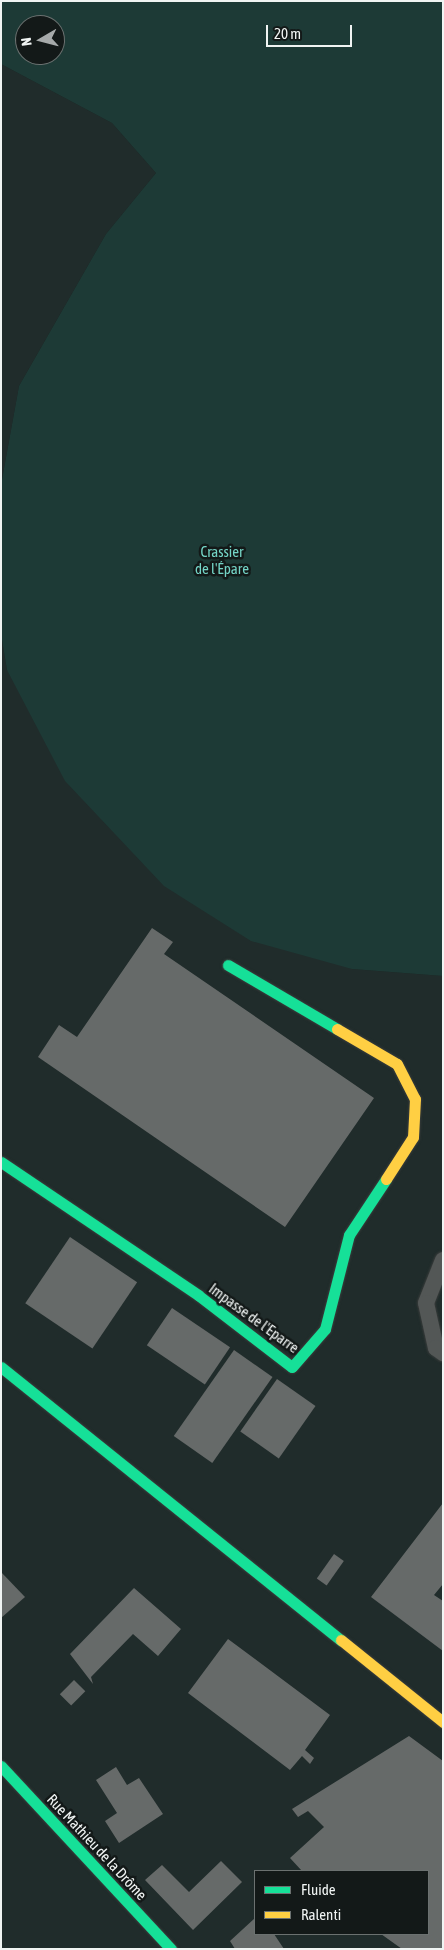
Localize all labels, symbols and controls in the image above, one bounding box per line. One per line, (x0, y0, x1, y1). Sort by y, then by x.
north arrow (15, 15, 65, 65)
scale bar (269, 15, 355, 47)
text: 20 m (274, 25, 301, 42)
text: N (18, 37, 35, 47)
park label: Crassier de l'Épare (195, 542, 249, 577)
street label: Impasse de l'Eparre (206, 1279, 302, 1357)
street label: Rue Mathieu de la Drôme (43, 1790, 151, 1904)
legend (254, 1870, 429, 1935)
text: Fluide (301, 1881, 336, 1898)
text: Ralenti (301, 1906, 341, 1923)

